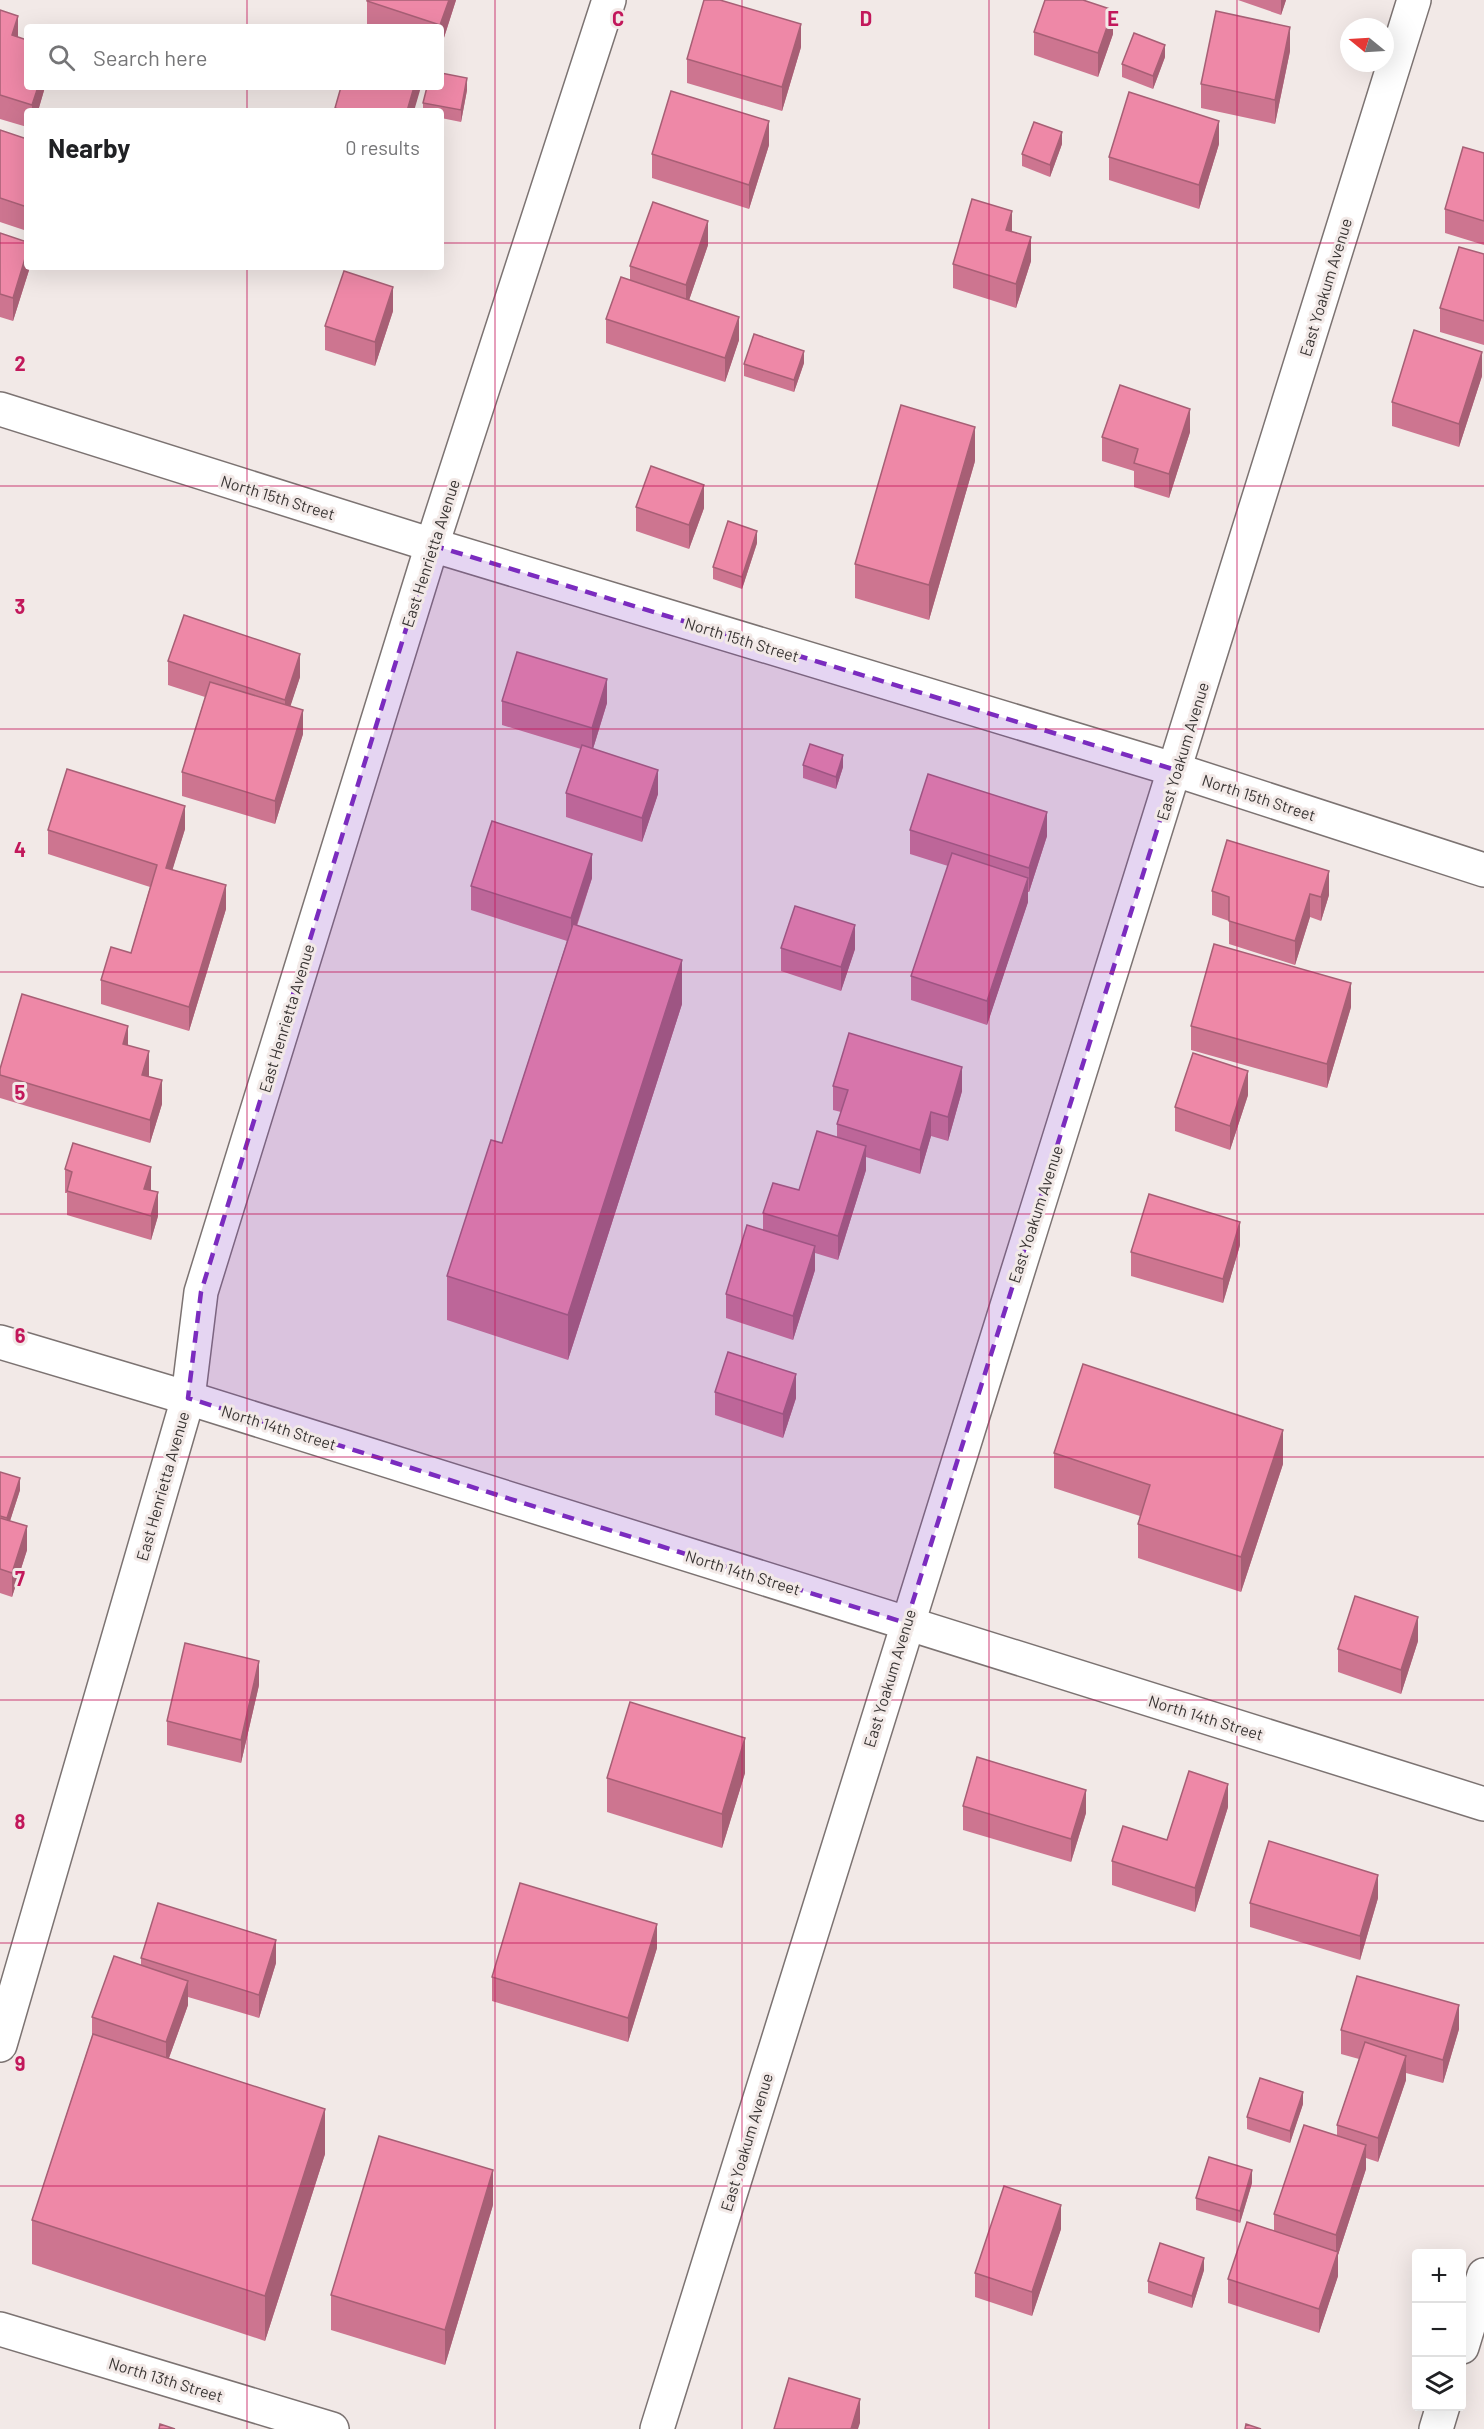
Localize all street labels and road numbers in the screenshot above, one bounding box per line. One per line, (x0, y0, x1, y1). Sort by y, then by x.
street label: East Yoakum Avenue (1295, 216, 1355, 358)
street label: North 15th Street (219, 471, 337, 523)
street label: East Henrietta Avenue (397, 477, 463, 629)
street label: North 15th Street (683, 613, 801, 665)
street label: East Yoakum Avenue (1152, 680, 1212, 822)
street label: North 15th Street (1200, 770, 1318, 824)
street label: East Henrietta Avenue (254, 941, 318, 1095)
street label: East Yoakum Avenue (1004, 1143, 1066, 1285)
street label: North 14th Street (219, 1401, 339, 1453)
street label: East Henrietta Avenue (132, 1409, 192, 1563)
street label: North 14th Street (683, 1546, 803, 1598)
street label: East Yoakum Avenue (859, 1607, 919, 1749)
street label: North 14th Street (1146, 1691, 1266, 1743)
street label: East Yoakum Avenue (716, 2071, 776, 2213)
street label: North 13th Street (107, 2353, 225, 2405)

